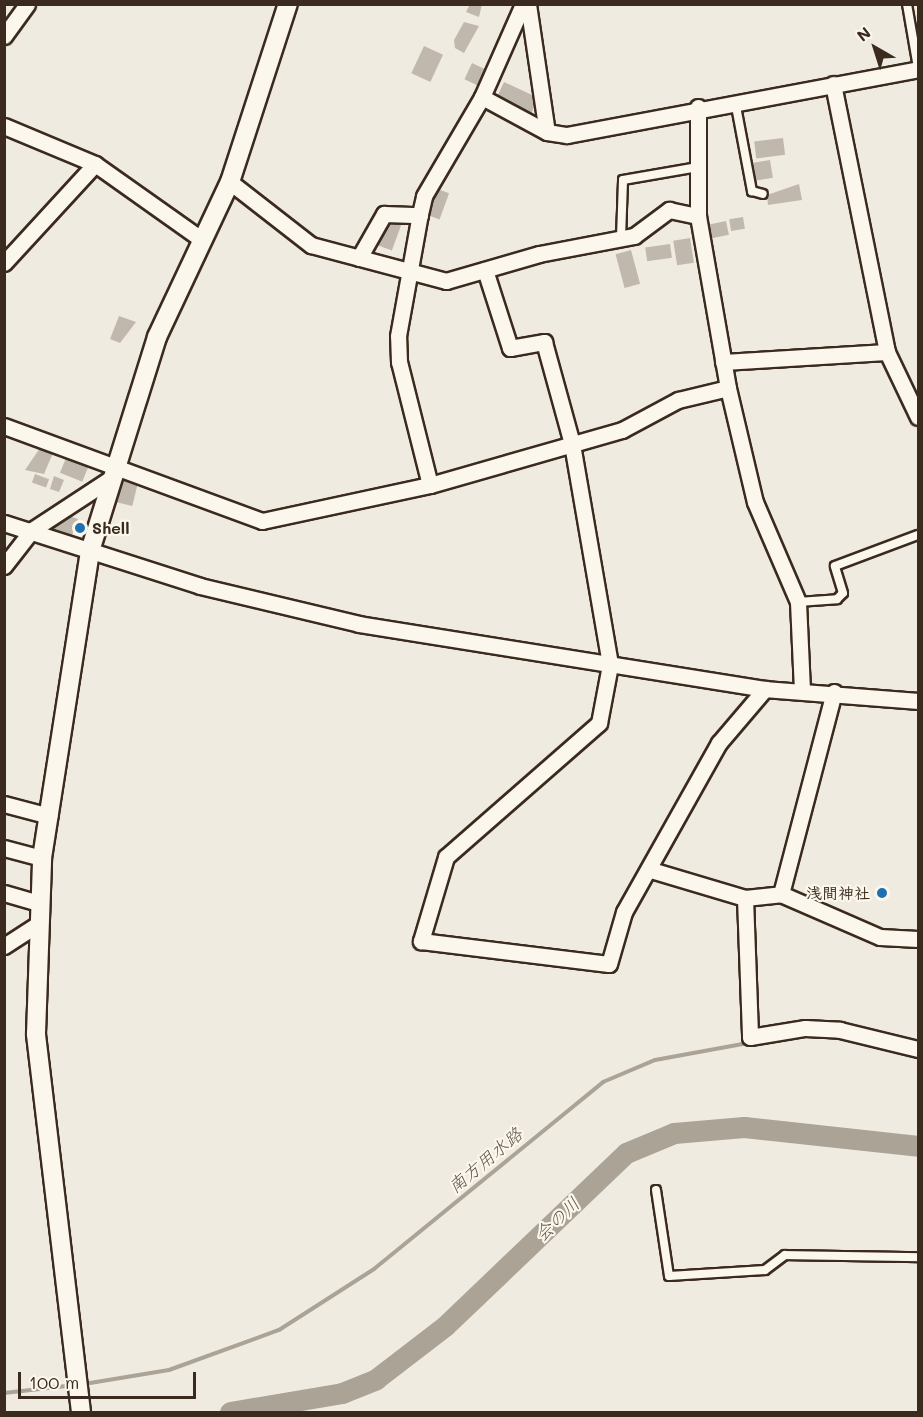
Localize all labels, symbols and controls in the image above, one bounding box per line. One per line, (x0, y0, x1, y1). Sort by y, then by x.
north arrow (845, 18, 905, 78)
text: N (852, 22, 875, 46)
place label: Shell (92, 518, 129, 538)
marker: Shell (73, 521, 87, 535)
place label: 浅間神社 (806, 883, 870, 903)
marker: 浅間神社 (875, 886, 889, 900)
water label: 南方用水路 (444, 1123, 526, 1197)
water label: 会の川 (530, 1192, 584, 1246)
scale bar (21, 1360, 200, 1398)
text: 100 m (29, 1370, 79, 1394)

